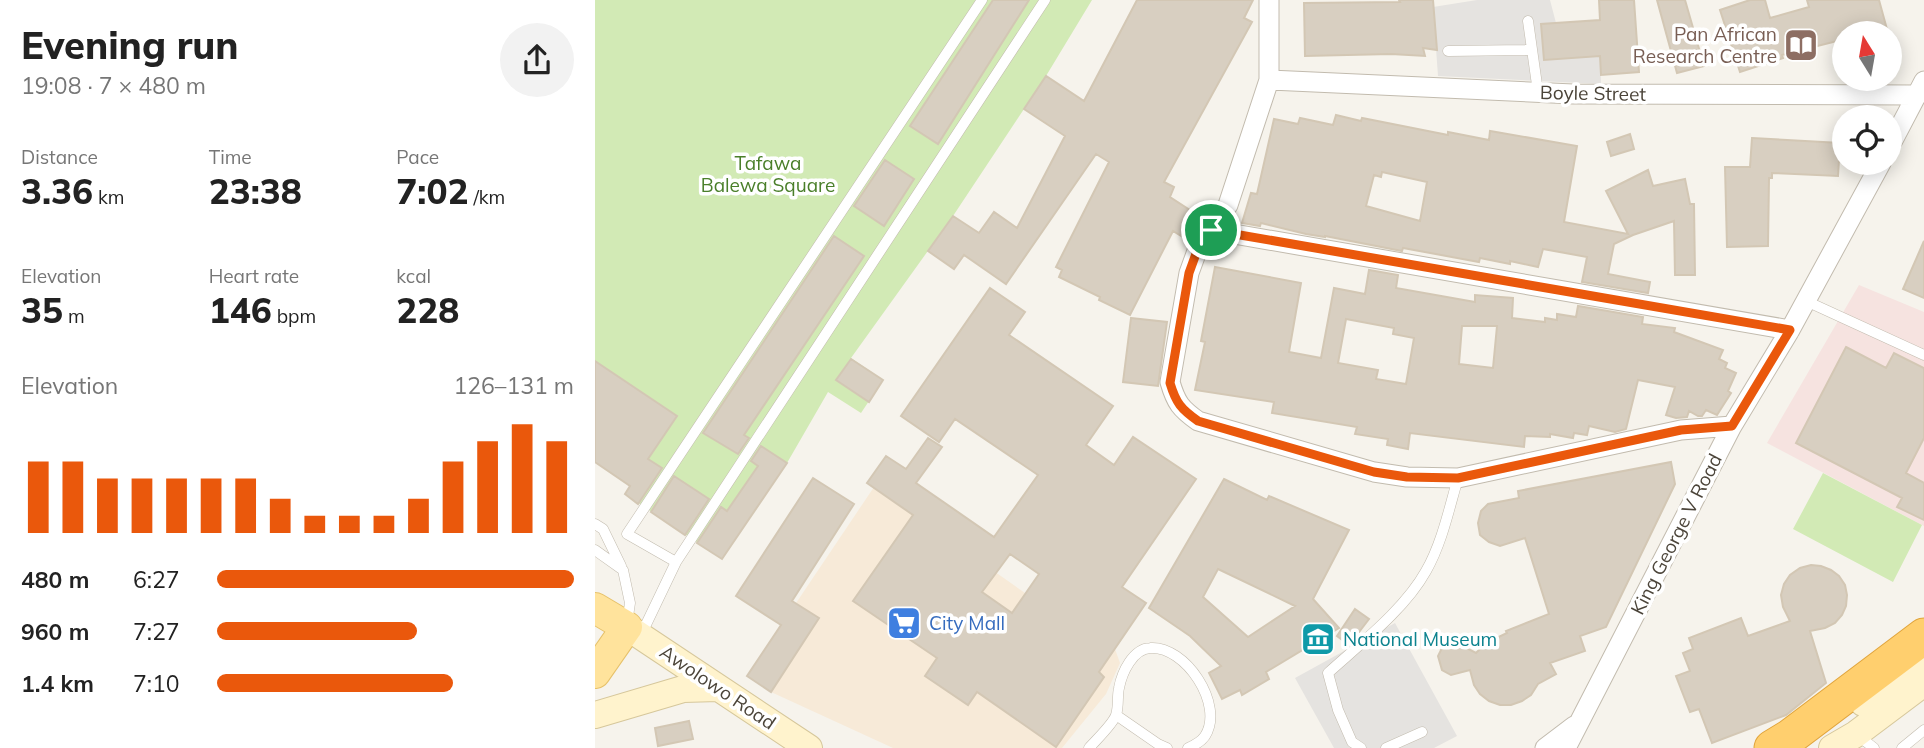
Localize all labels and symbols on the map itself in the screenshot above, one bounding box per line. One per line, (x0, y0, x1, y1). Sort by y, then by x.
north arrow (1832, 21, 1902, 91)
place label: Pan African Research Centre (1633, 22, 1777, 68)
library icon: Pan African Research Centre (1782, 26, 1820, 64)
street label: Boyle Street (1540, 80, 1647, 106)
park label: Tafawa Balewa Square (701, 151, 835, 197)
pin (1181, 200, 1241, 260)
street label: King George V Road (1625, 449, 1727, 619)
supermarket icon: City Mall (885, 604, 923, 642)
place label: City Mall (929, 611, 1005, 635)
museum icon: National Museum (1299, 620, 1337, 658)
place label: National Museum (1343, 627, 1497, 651)
street label: Awolowo Road (655, 639, 781, 735)

